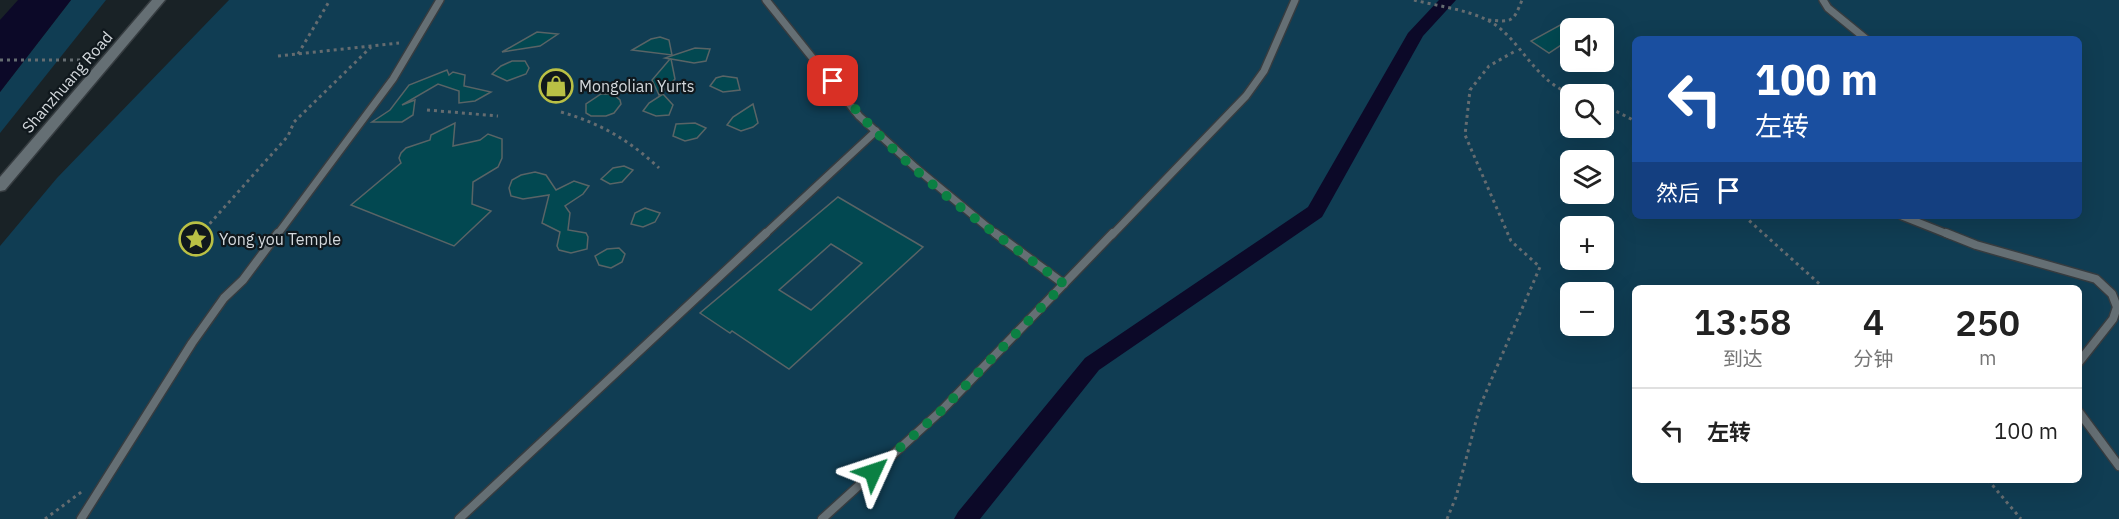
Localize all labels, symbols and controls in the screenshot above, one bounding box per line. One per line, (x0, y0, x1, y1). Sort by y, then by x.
map controls (1560, 18, 1614, 336)
button: sound (1560, 18, 1614, 72)
street label: Shanzhuang Road (17, 27, 117, 137)
text: 100 m (1755, 52, 1878, 107)
pin (807, 55, 858, 106)
icon: left (1656, 60, 1734, 138)
icon: arrive (816, 64, 849, 97)
shop icon: Mongolian Yurts (538, 68, 574, 104)
place label: Mongolian Yurts (579, 76, 695, 96)
button: search (1560, 84, 1614, 138)
text: 左转 (1755, 108, 1809, 143)
button: layers (1560, 150, 1614, 204)
icon: arrive (1712, 174, 1745, 207)
text: 然后 (1656, 178, 1700, 207)
button: + (1560, 216, 1614, 270)
place icon: Yong you Temple (178, 221, 214, 257)
place label: Yong you Temple (219, 229, 341, 249)
button: − (1560, 282, 1614, 336)
text: 13:58 (1694, 298, 1792, 345)
text: 4 (1863, 298, 1884, 345)
text: 250 (1955, 299, 2020, 346)
text: m (1979, 344, 1996, 371)
text: 到达 (1723, 345, 1763, 372)
text: 分钟 (1854, 345, 1894, 372)
icon: left (1656, 414, 1689, 447)
text: 100 m (1994, 416, 2058, 445)
text: 左转 (1707, 417, 1751, 446)
position arrow (841, 440, 905, 504)

